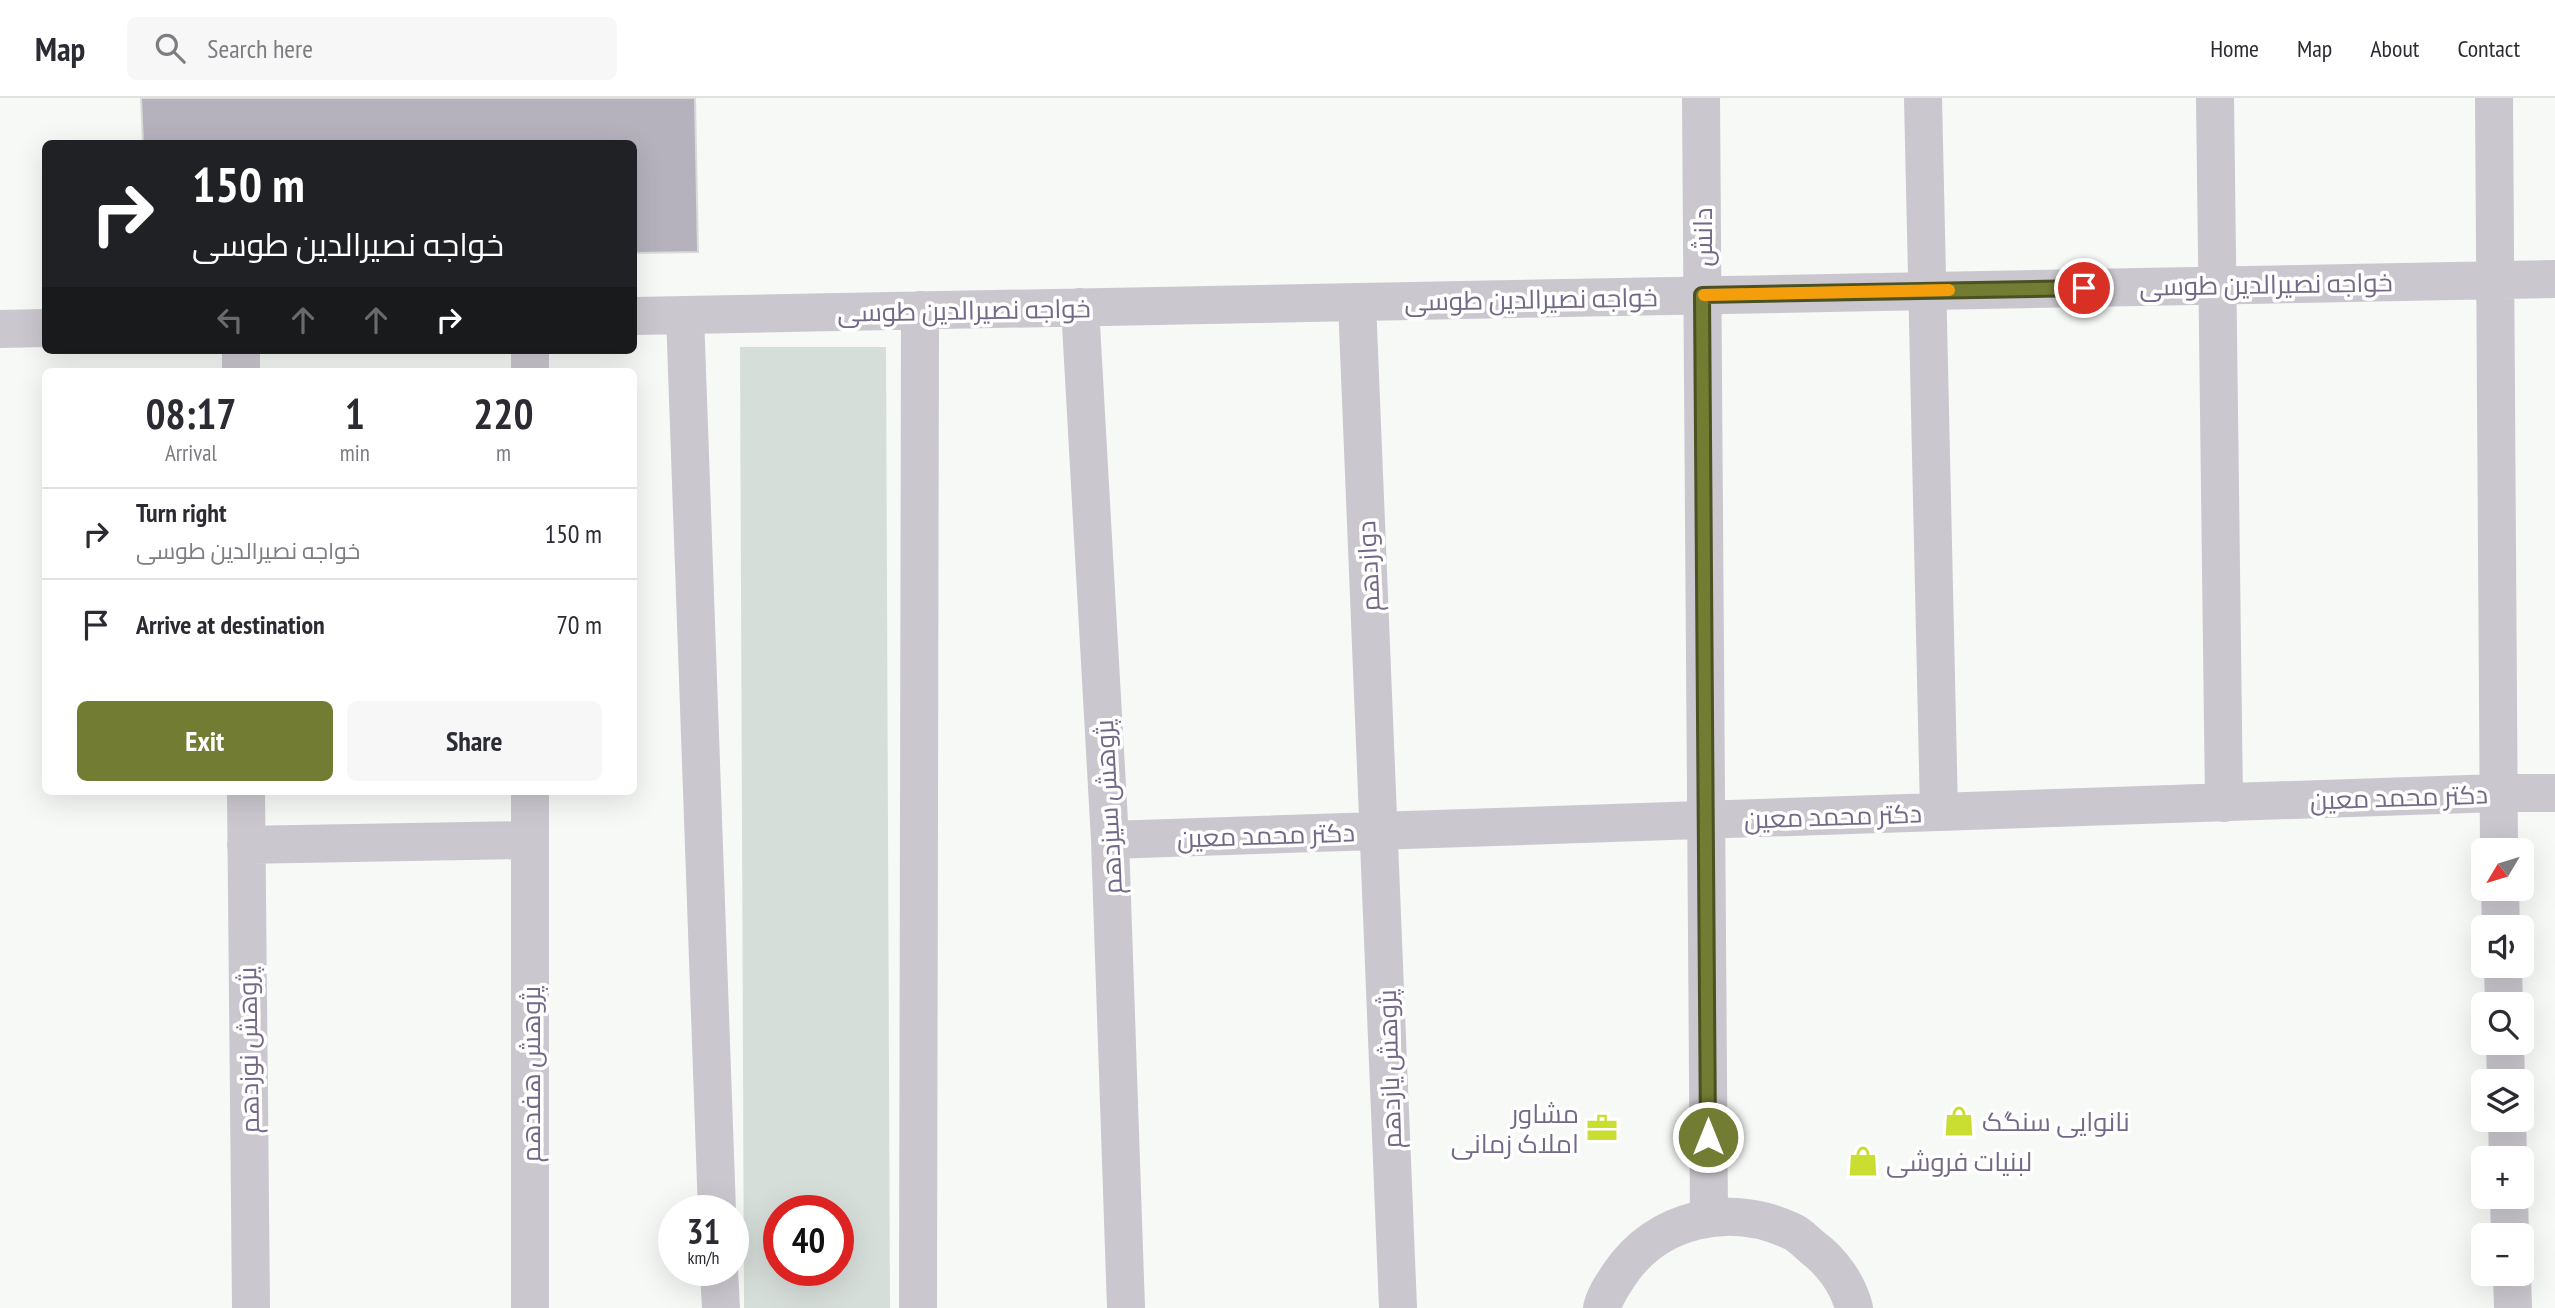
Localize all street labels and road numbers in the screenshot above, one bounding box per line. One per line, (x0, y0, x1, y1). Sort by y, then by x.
street label: دانش (1686, 208, 1719, 266)
street label: خواجه نصیرالدین طوسی (2139, 265, 2393, 303)
street label: خواجه نصیرالدین طوسی (1404, 280, 1658, 318)
street label: خواجه نصیرالدین طوسی (837, 291, 1091, 329)
street label: دوازدهم (1349, 520, 1389, 612)
street label: پژوهش سیزدهم (1087, 719, 1131, 895)
street label: دکتر محمد معین (2309, 777, 2489, 817)
street label: دکتر محمد معین (1743, 796, 1923, 836)
street label: دکتر محمد معین (1176, 815, 1356, 855)
street label: پژوهش نوزدهم (230, 966, 268, 1134)
street label: پژوهش هفدهم (514, 986, 549, 1162)
street label: پژوهش یازدهم (1370, 989, 1410, 1149)

